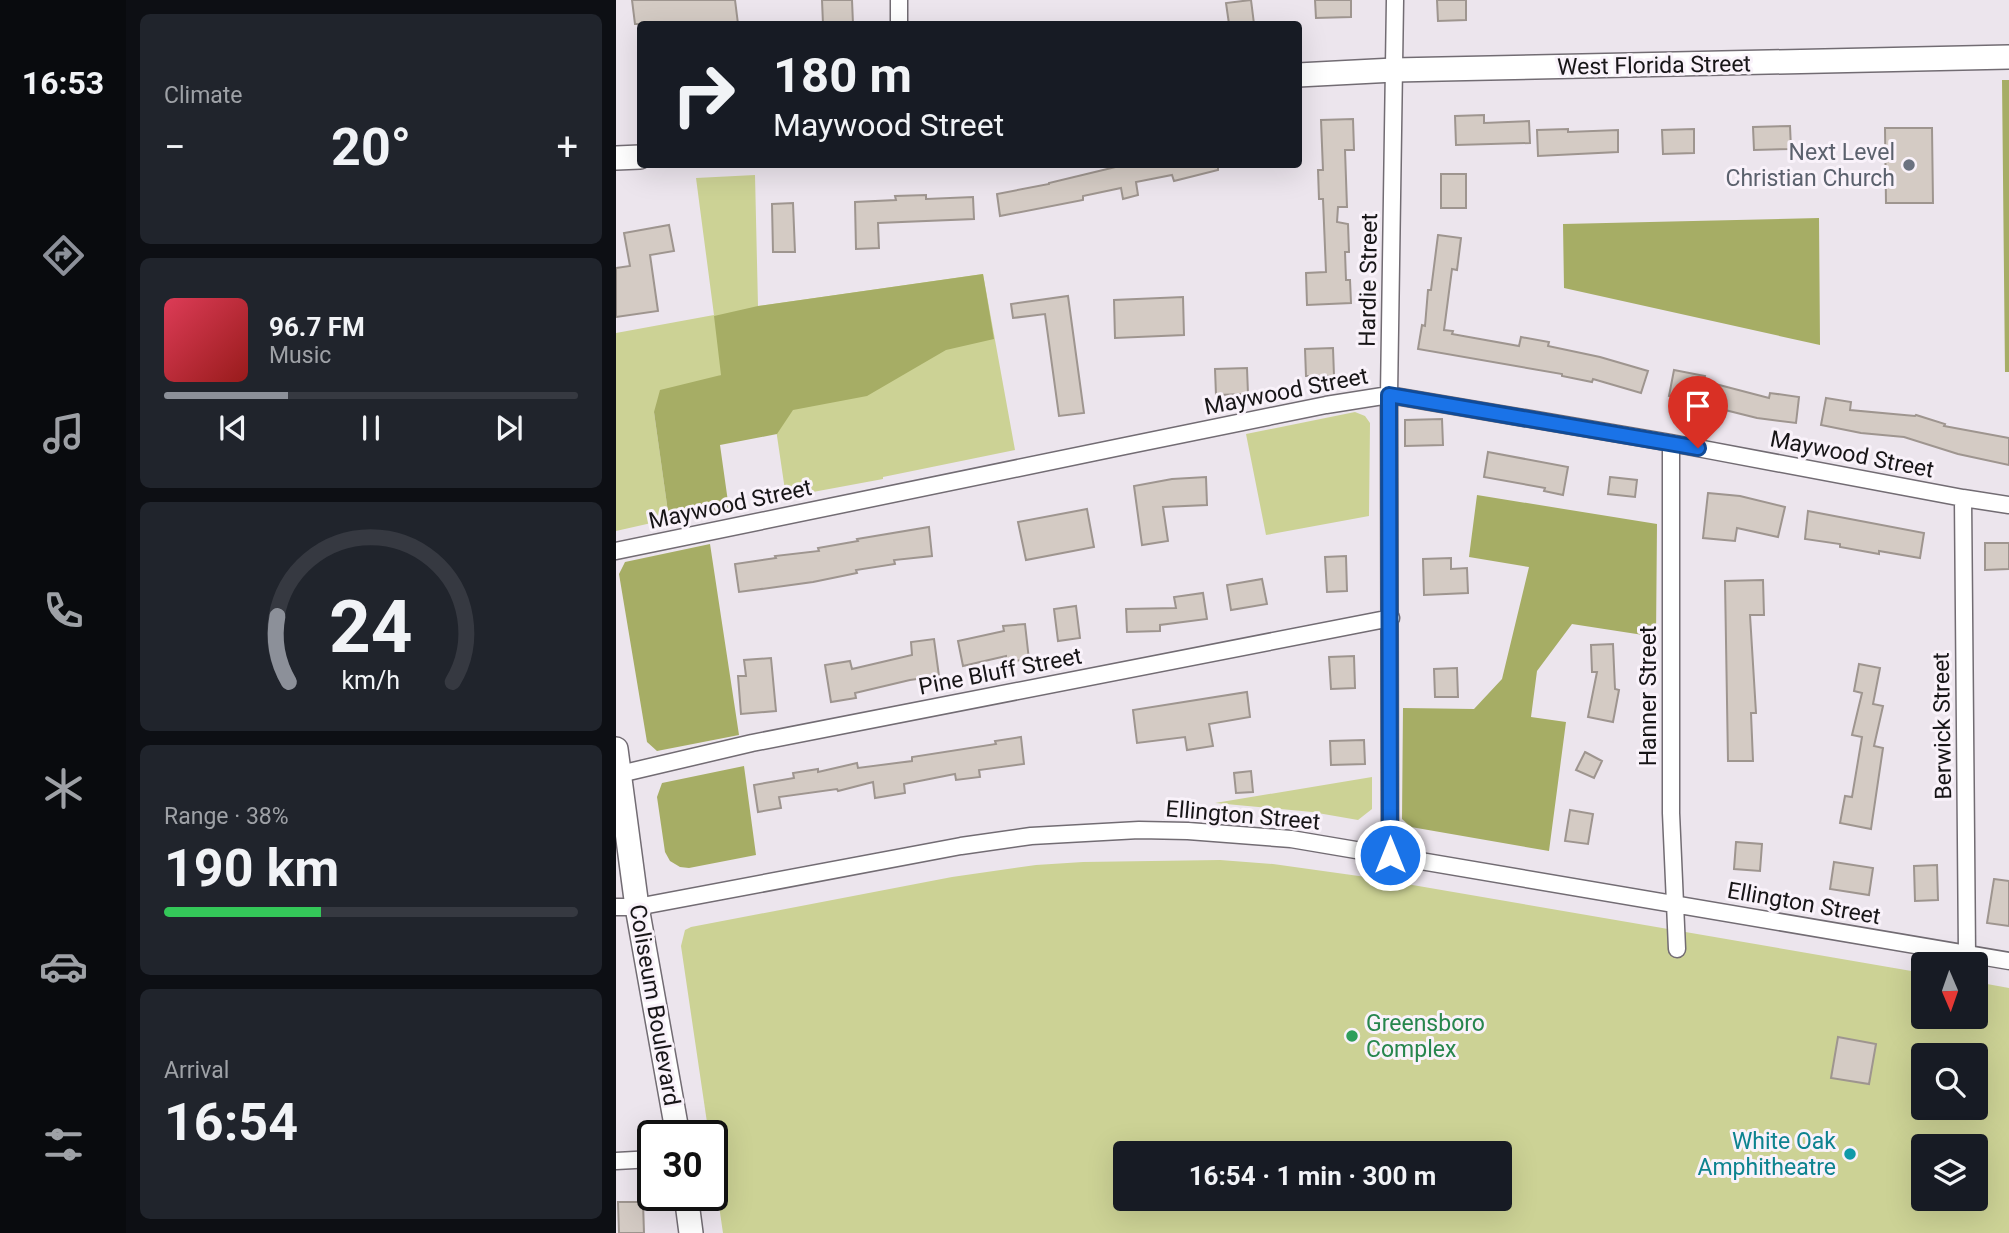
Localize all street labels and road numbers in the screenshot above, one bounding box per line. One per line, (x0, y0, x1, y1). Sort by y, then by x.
street label: West Florida Street (1557, 50, 1751, 81)
street label: Hardie Street (1354, 213, 1383, 347)
street label: Maywood Street (1202, 362, 1370, 421)
street label: Maywood Street (1768, 425, 1936, 484)
street label: Maywood Street (646, 474, 814, 535)
street label: Hanner Street (1635, 626, 1662, 766)
street label: Pine Bluff Street (916, 642, 1084, 701)
street label: Berwick Street (1928, 652, 1957, 800)
street label: Ellington Street (1165, 795, 1321, 836)
street label: Ellington Street (1725, 877, 1883, 930)
street label: Coliseum Boulevard (624, 902, 685, 1108)

